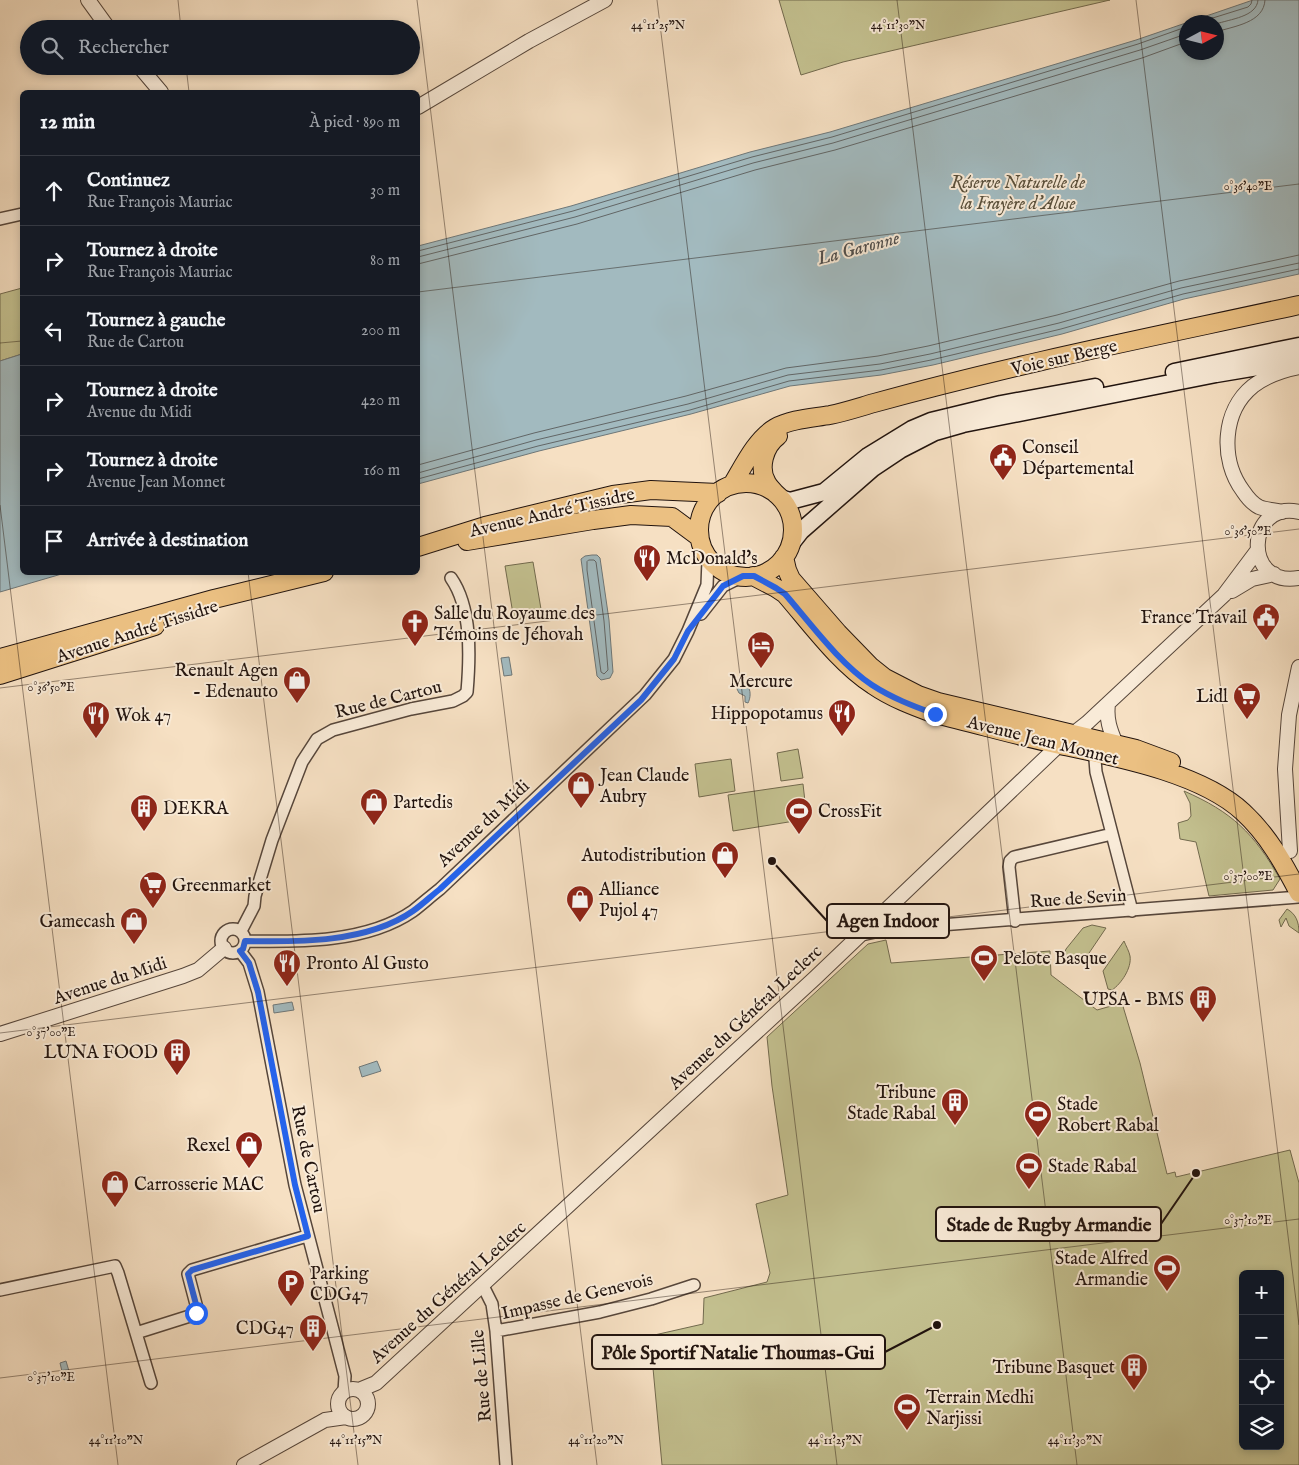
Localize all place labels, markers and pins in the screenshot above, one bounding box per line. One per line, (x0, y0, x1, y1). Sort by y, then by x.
place label: Conseil Départemental (1022, 437, 1134, 481)
public building icon: Conseil Départemental (988, 442, 1018, 481)
restaurant icon: McDonald's (632, 543, 662, 582)
place label: McDonald's (666, 548, 758, 571)
public building icon: France Travail (1251, 602, 1281, 641)
place label: Salle du Royaume des Témoins de Jéhovah (434, 603, 595, 647)
place label: France Travail (1141, 607, 1247, 630)
church icon: Salle du Royaume des Témoins de Jéhovah (400, 608, 430, 647)
hotel icon: Mercure (746, 630, 776, 669)
place label: Renault Agen - Edenauto (175, 660, 278, 704)
shop icon: Renault Agen - Edenauto (282, 665, 312, 704)
place label: Mercure (729, 671, 793, 694)
supermarket icon: Lidl (1232, 681, 1262, 720)
place label: Lidl (1196, 686, 1228, 709)
restaurant icon: Hippopotamus (827, 698, 857, 737)
restaurant icon: Wok 47 (81, 700, 111, 739)
place label: Hippopotamus (711, 703, 823, 726)
place label: Wok 47 (115, 705, 171, 728)
place label: Jean Claude Aubry (598, 765, 689, 809)
shop icon: Jean Claude Aubry (566, 770, 596, 809)
shop icon: Partedis (359, 787, 389, 826)
place label: Partedis (393, 792, 453, 815)
building icon: DEKRA (129, 793, 159, 832)
sports icon: CrossFit (784, 796, 814, 835)
place label: DEKRA (163, 798, 229, 821)
place label: CrossFit (818, 801, 882, 824)
shop icon: Autodistribution (710, 840, 740, 879)
place label: Autodistribution (580, 845, 706, 868)
supermarket icon: Greenmarket (138, 870, 168, 909)
place label: Greenmarket (172, 875, 271, 898)
place label: Alliance Pujol 47 (598, 879, 659, 923)
shop icon: Alliance Pujol 47 (565, 884, 595, 923)
callout: Agen Indoor (827, 904, 949, 938)
shop icon: Gamecash (119, 906, 149, 945)
place label: Gamecash (39, 911, 115, 934)
sports icon: Pelote Basque (969, 943, 999, 982)
restaurant icon: Pronto Al Gusto (272, 948, 302, 987)
place label: Pelote Basque (1003, 948, 1107, 971)
place label: Pronto Al Gusto (306, 953, 429, 976)
building icon: UPSA - BMS (1188, 984, 1218, 1023)
place label: UPSA - BMS (1083, 989, 1184, 1012)
building icon: LUNA FOOD (162, 1037, 192, 1076)
place label: LUNA FOOD (44, 1042, 158, 1065)
place label: Tribune Stade Rabal (847, 1082, 936, 1126)
building icon: Tribune Stade Rabal (940, 1087, 970, 1126)
place label: Stade Robert Rabal (1057, 1094, 1159, 1138)
sports icon: Stade Robert Rabal (1023, 1099, 1053, 1138)
shop icon: Rexel (234, 1130, 264, 1169)
place label: Rexel (186, 1135, 230, 1158)
sports icon: Stade Rabal (1014, 1151, 1044, 1190)
place label: Stade Rabal (1048, 1156, 1137, 1179)
shop icon: Carrosserie MAC (100, 1169, 130, 1208)
place label: Carrosserie MAC (134, 1174, 264, 1197)
callout: Stade de Rugby Armandie (936, 1207, 1161, 1241)
place label: Stade Alfred Armandie (1055, 1248, 1148, 1292)
sports icon: Stade Alfred Armandie (1152, 1253, 1182, 1292)
place label: Parking CDG47 (310, 1263, 369, 1307)
parking icon: Parking CDG47 (276, 1268, 306, 1307)
building icon: CDG47 (298, 1313, 328, 1352)
place label: CDG47 (236, 1318, 294, 1341)
callout: Pôle Sportif Natalie Thoumas-Gui (592, 1335, 885, 1369)
building icon: Tribune Basquet (1119, 1352, 1149, 1391)
place label: Tribune Basquet (993, 1357, 1115, 1380)
place label: Terrain Medhi Narjissi (926, 1387, 1034, 1431)
sports icon: Terrain Medhi Narjissi (892, 1392, 922, 1431)

